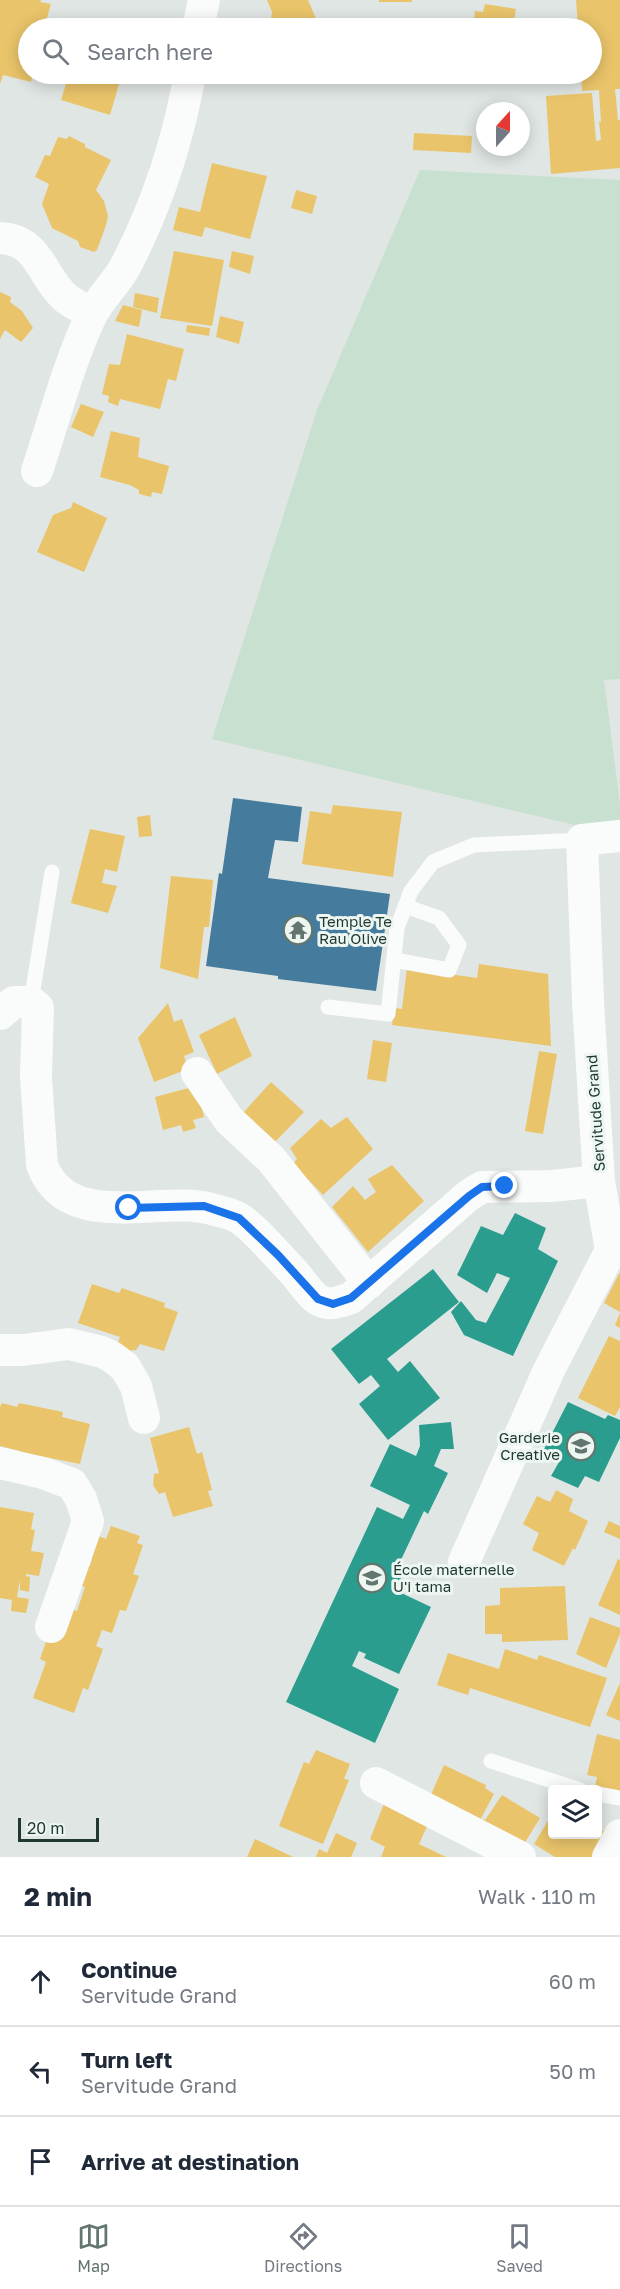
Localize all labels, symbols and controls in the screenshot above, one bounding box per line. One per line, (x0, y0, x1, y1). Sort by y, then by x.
search box (18, 18, 602, 84)
icon: search (39, 35, 72, 68)
text: Search here (87, 38, 213, 65)
north arrow (476, 102, 530, 156)
place label: Temple Te Rau Olive (319, 912, 392, 947)
temple icon: Temple Te Rau Olive (282, 914, 314, 946)
street label: Servitude Grand (582, 1054, 608, 1172)
route end (491, 1172, 517, 1198)
route start (115, 1194, 141, 1220)
place label: Garderie Creative (499, 1428, 560, 1463)
school or university icon: Garderie Creative (565, 1430, 597, 1462)
place label: École maternelle U'i tama (393, 1560, 515, 1595)
school or university icon: École maternelle U'i tama (356, 1562, 388, 1594)
map controls (548, 1785, 602, 1839)
button: layers (548, 1785, 602, 1839)
scale bar (18, 1815, 99, 1842)
text: 20 m (27, 1818, 64, 1838)
text: 2 min (24, 1881, 92, 1912)
text: Walk · 110 m (478, 1884, 596, 1908)
text: Continue (81, 1956, 177, 1983)
icon: ahead (24, 1965, 57, 1998)
text: 60 m (549, 1969, 596, 1993)
text: Servitude Grand (81, 1983, 237, 2007)
text: Turn left (81, 2046, 172, 2073)
icon: left (24, 2055, 57, 2088)
text: 50 m (549, 2059, 596, 2083)
text: Servitude Grand (81, 2073, 237, 2097)
icon: arrive (24, 2145, 57, 2178)
text: Arrive at destination (81, 2148, 299, 2175)
tab: Map (77, 2220, 110, 2276)
tab: Directions (264, 2220, 342, 2276)
tab: Saved (496, 2220, 543, 2276)

